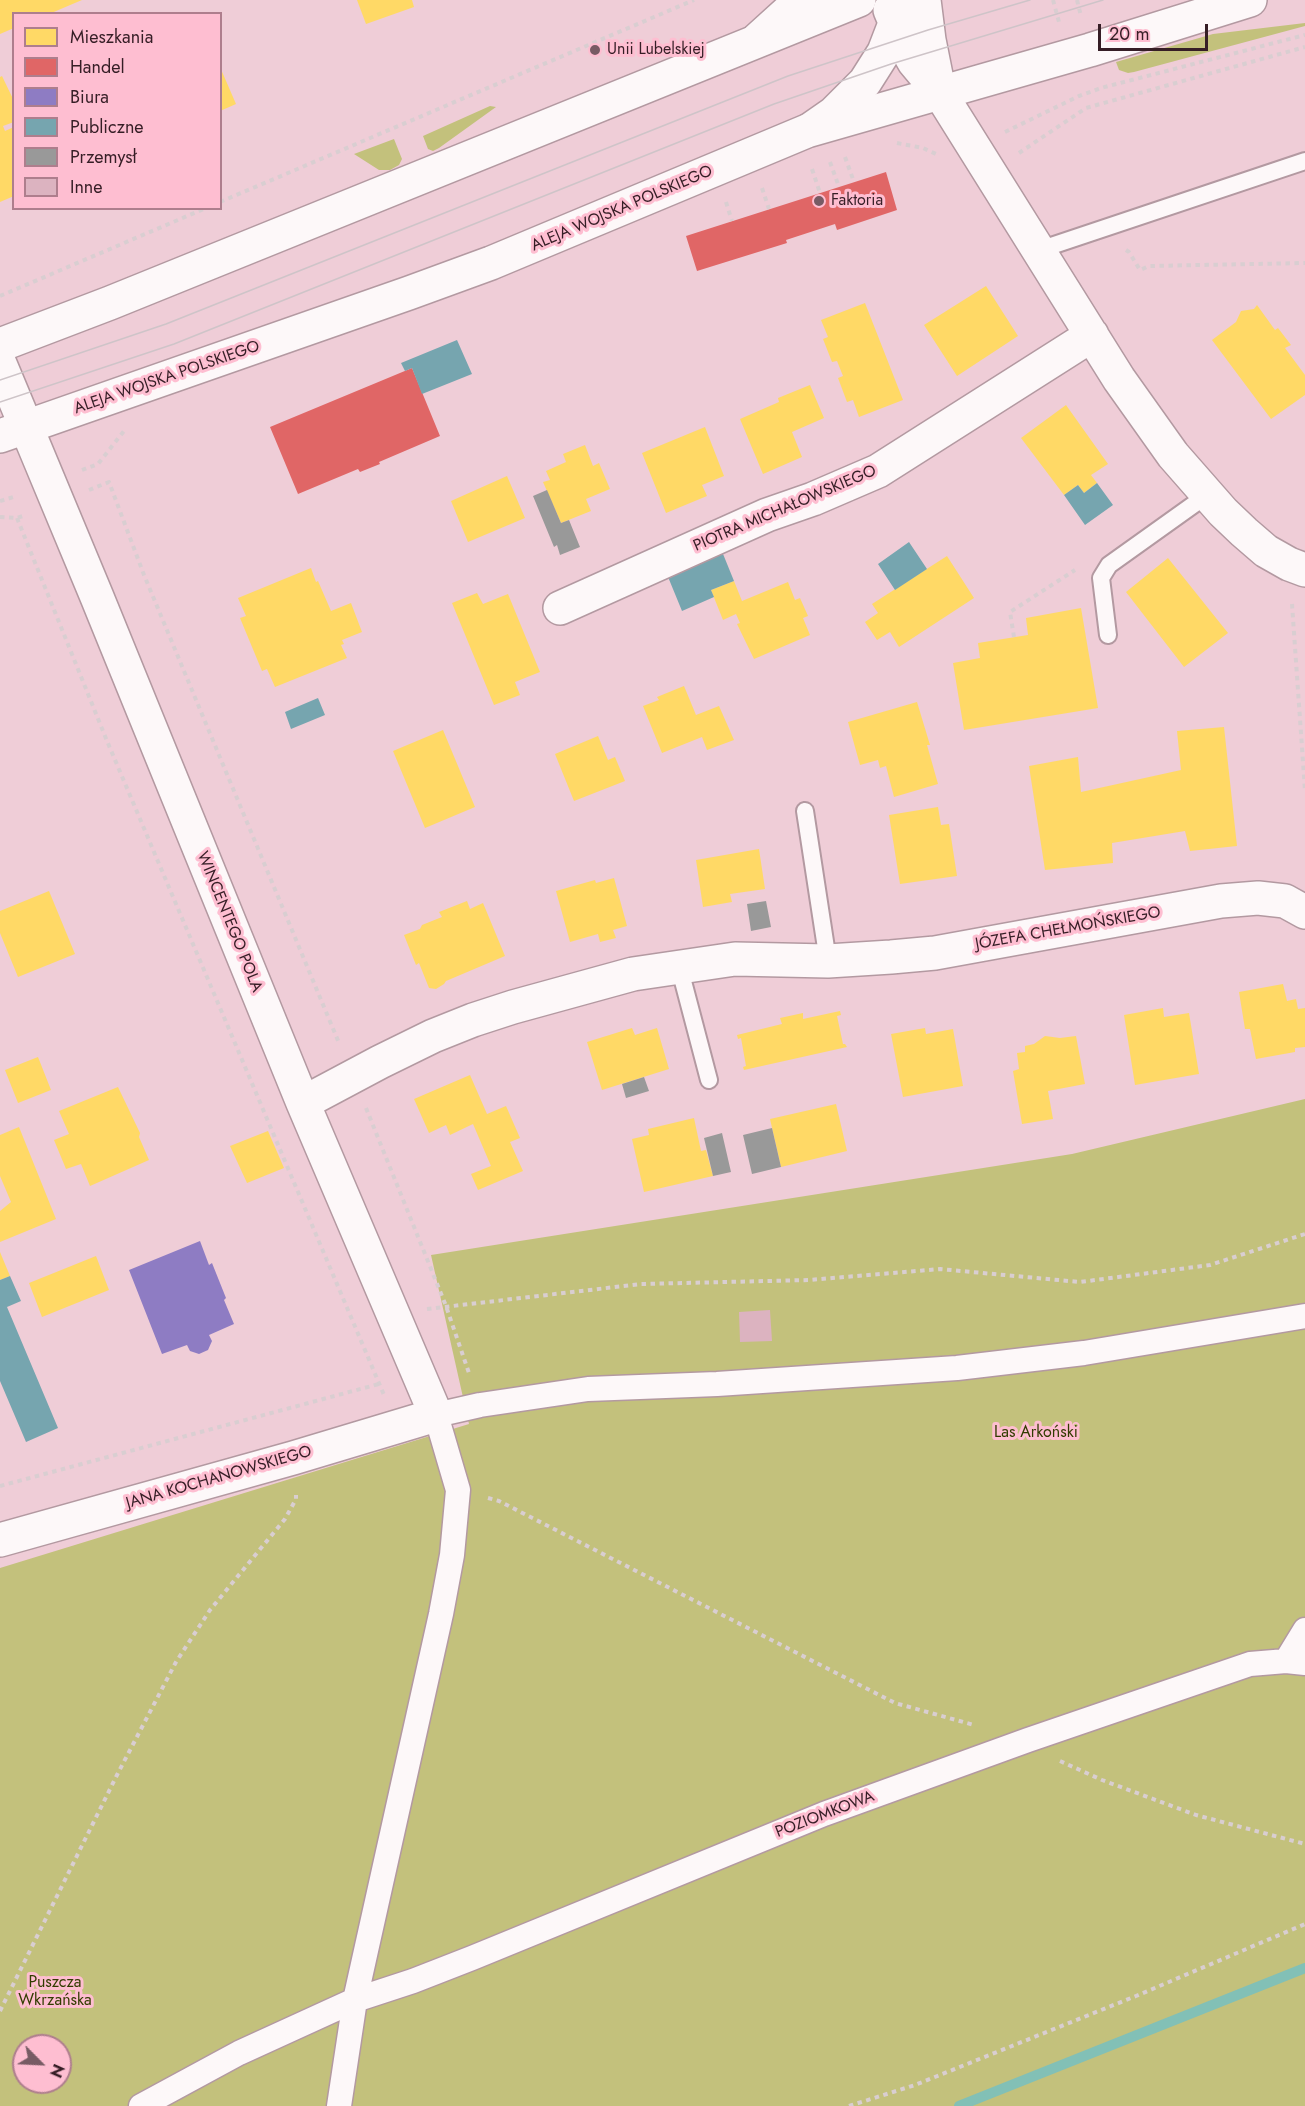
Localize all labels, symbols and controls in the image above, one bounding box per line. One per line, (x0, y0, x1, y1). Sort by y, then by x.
legend (12, 12, 222, 210)
scale bar (1101, 12, 1210, 50)
text: 20 m (1109, 21, 1149, 47)
text: Mieszkania (70, 24, 153, 50)
place label: Unii Lubelskiej (607, 40, 705, 60)
marker: Unii Lubelskiej (588, 43, 602, 57)
text: Handel (70, 54, 125, 80)
text: Biura (70, 84, 109, 110)
text: Publiczne (70, 114, 144, 140)
text: Przemysł (70, 144, 137, 170)
street label: ALEJA WOJSKA POLSKIEGO (528, 162, 716, 256)
text: Inne (70, 174, 103, 200)
place label: Faktoria (831, 191, 883, 211)
marker: Faktoria (812, 194, 826, 208)
street label: ALEJA WOJSKA POLSKIEGO (72, 337, 262, 419)
street label: PIOTRA MICHAŁOWSKIEGO (691, 462, 879, 556)
street label: WINCENTEGO POLA (192, 849, 266, 995)
street label: JÓZEFA CHEŁMOŃSKIEGO (974, 903, 1162, 955)
park label: Las Arkoński (994, 1423, 1078, 1443)
street label: JANA KOCHANOWSKIEGO (124, 1442, 314, 1514)
street label: POZIOMKOWA (773, 1787, 877, 1843)
park label: Puszcza Wkrzańska (18, 1973, 92, 2011)
north arrow (12, 2034, 72, 2094)
text: N (44, 2060, 70, 2081)

